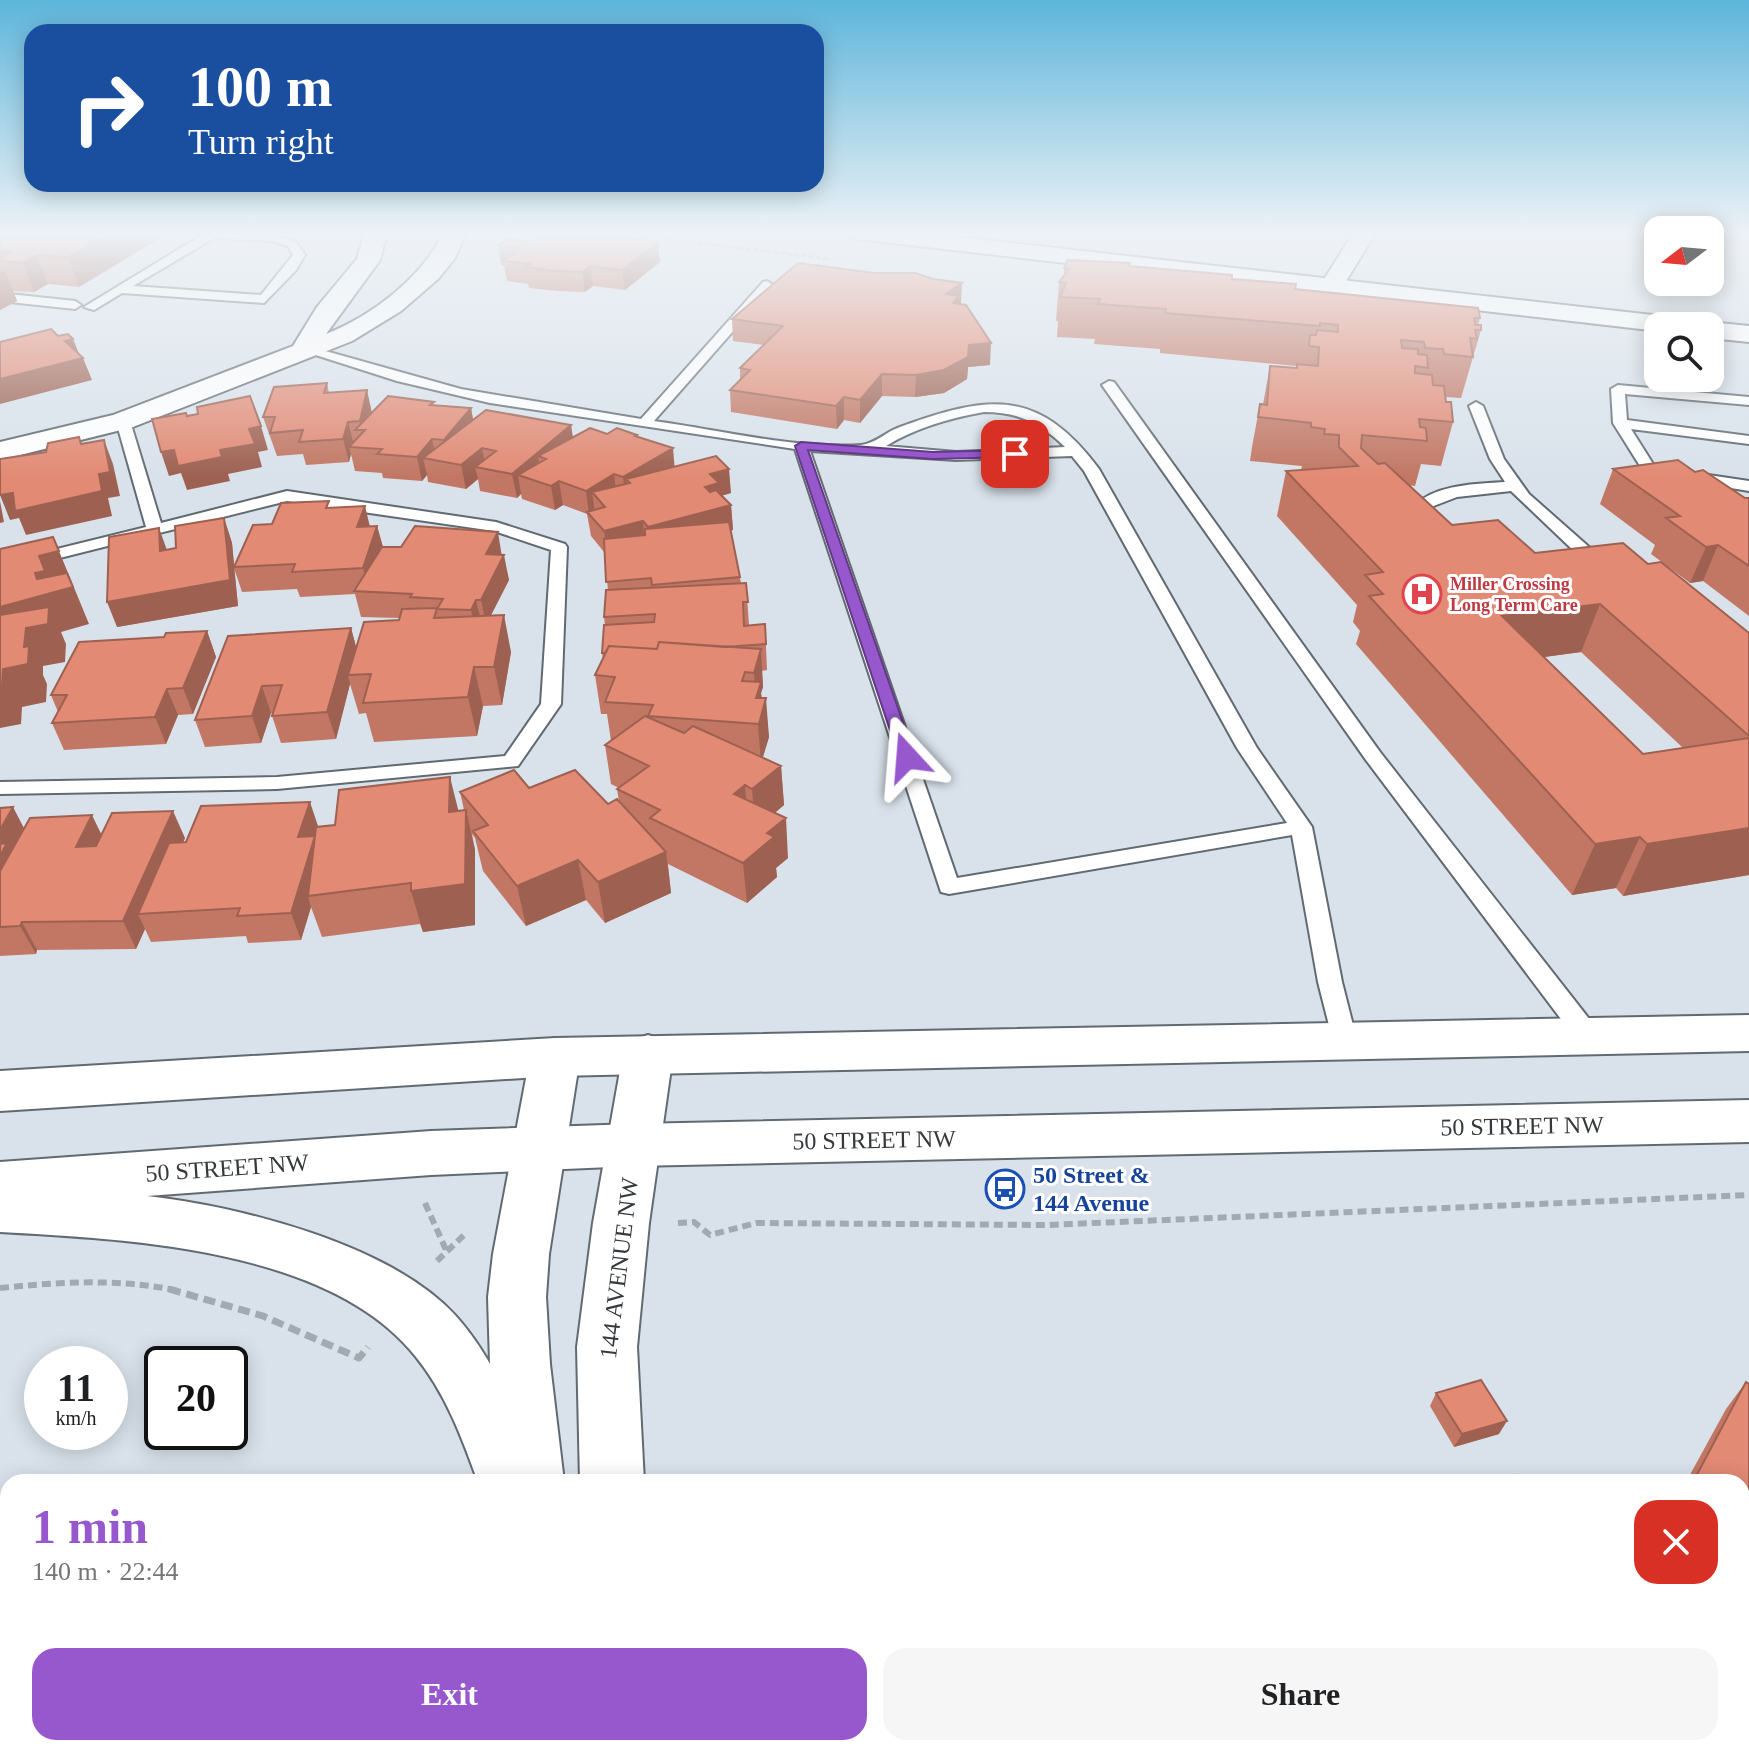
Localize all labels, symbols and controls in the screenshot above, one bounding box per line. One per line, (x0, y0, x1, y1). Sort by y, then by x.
icon: right (56, 56, 160, 160)
text: 100 m (188, 56, 333, 118)
text: Turn right (188, 122, 334, 162)
north arrow (1644, 216, 1724, 296)
map controls (1644, 216, 1724, 392)
button: search (1644, 312, 1724, 392)
pin (981, 420, 1049, 488)
icon: arrive (993, 432, 1037, 476)
hospital icon: Miller Crossing Long Term Care (1401, 573, 1443, 615)
place label: Miller Crossing Long Term Care (1450, 574, 1578, 615)
position arrow (865, 715, 949, 799)
street label: 50 STREET NW (1440, 1112, 1604, 1140)
street label: 50 STREET NW (792, 1126, 956, 1154)
street label: 50 STREET NW (145, 1149, 310, 1187)
place label: 50 Street & 144 Avenue (1033, 1162, 1150, 1216)
bus stop icon: 50 Street & 144 Avenue (984, 1168, 1026, 1210)
street label: 144 AVENUE NW (595, 1176, 643, 1360)
speed limit sign: 20 (144, 1346, 248, 1450)
text: 11 (57, 1365, 95, 1410)
text: km/h (55, 1407, 97, 1429)
text: 1 min (32, 1500, 148, 1553)
button: close (1634, 1500, 1718, 1584)
text: 140 m · 22:44 (32, 1557, 179, 1586)
button: Exit (32, 1648, 867, 1740)
button: Share (883, 1648, 1718, 1740)

